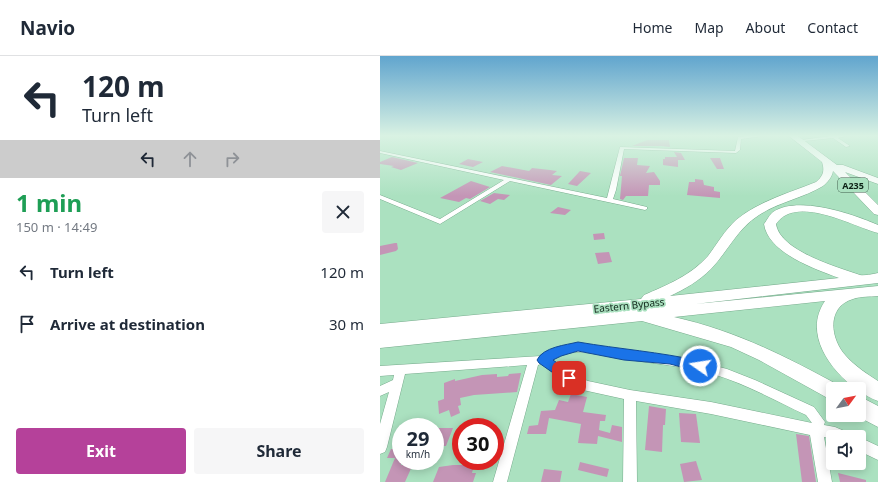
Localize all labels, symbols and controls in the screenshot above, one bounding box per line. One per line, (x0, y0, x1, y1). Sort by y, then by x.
text: Navio (20, 15, 75, 41)
text: Home (633, 18, 672, 37)
text: Map (694, 18, 724, 37)
text: About (746, 18, 785, 37)
text: Contact (807, 18, 858, 37)
text: 120 m (82, 67, 165, 105)
icon: left (16, 72, 68, 124)
text: Turn left (82, 103, 153, 127)
icon: left (137, 148, 159, 170)
icon: ahead (179, 148, 201, 170)
icon: right (221, 148, 243, 170)
road number: A235 (838, 178, 868, 192)
text: 1 min (16, 186, 82, 219)
button: close (322, 191, 364, 233)
text: 150 m · 14:49 (16, 218, 97, 236)
icon: left (16, 261, 38, 283)
text: Turn left (50, 262, 114, 282)
text: 120 m (320, 262, 364, 282)
street label: Eastern Bypass (593, 294, 665, 316)
icon: arrive (16, 313, 38, 335)
text: Arrive at destination (50, 314, 205, 334)
text: 30 m (329, 314, 364, 334)
position arrow (679, 345, 721, 387)
pin (552, 361, 586, 395)
icon: arrive (558, 367, 580, 389)
north arrow (826, 382, 866, 422)
map controls (826, 382, 866, 470)
speed limit sign: 30 (452, 418, 504, 470)
text: 29 (407, 425, 429, 452)
button: Exit (16, 428, 186, 474)
button: Share (194, 428, 364, 474)
button: sound (826, 430, 866, 470)
text: km/h (406, 447, 430, 461)

